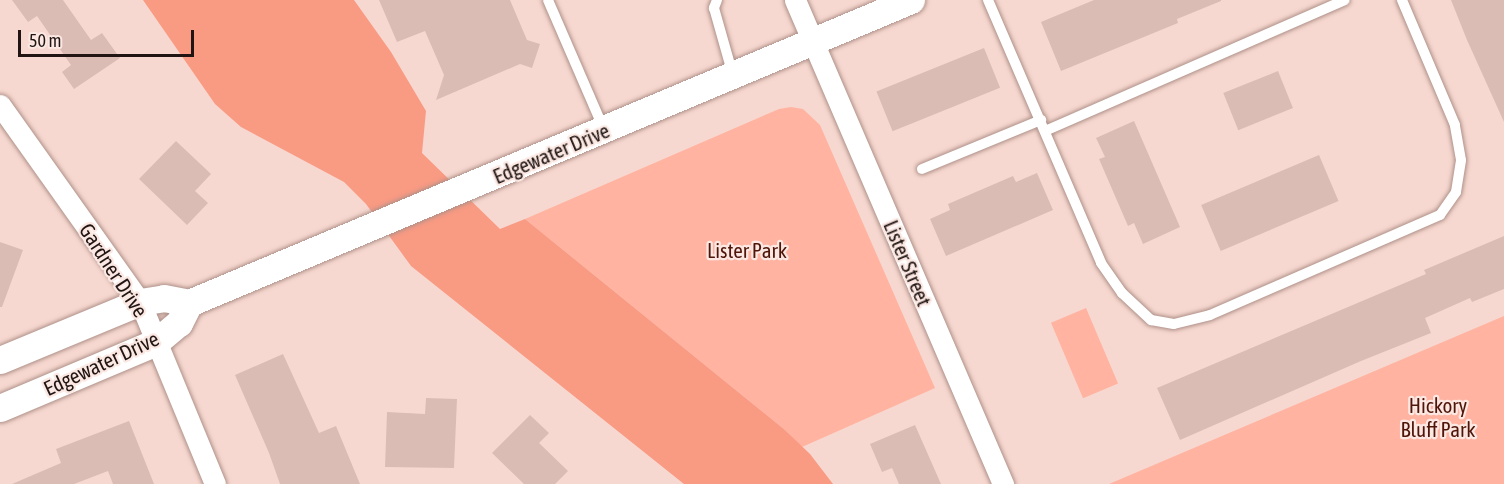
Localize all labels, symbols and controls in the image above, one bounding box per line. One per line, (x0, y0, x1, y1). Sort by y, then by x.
scale bar (21, 18, 196, 56)
text: 50 m (29, 30, 61, 51)
street label: Edgewater Drive (489, 117, 613, 189)
street label: Lister Street (879, 216, 937, 310)
street label: Gardner Drive (74, 218, 154, 322)
park label: Lister Park (707, 237, 787, 263)
street label: Edgewater Drive (39, 325, 163, 401)
park label: Hickory Bluff Park (1401, 392, 1475, 442)

